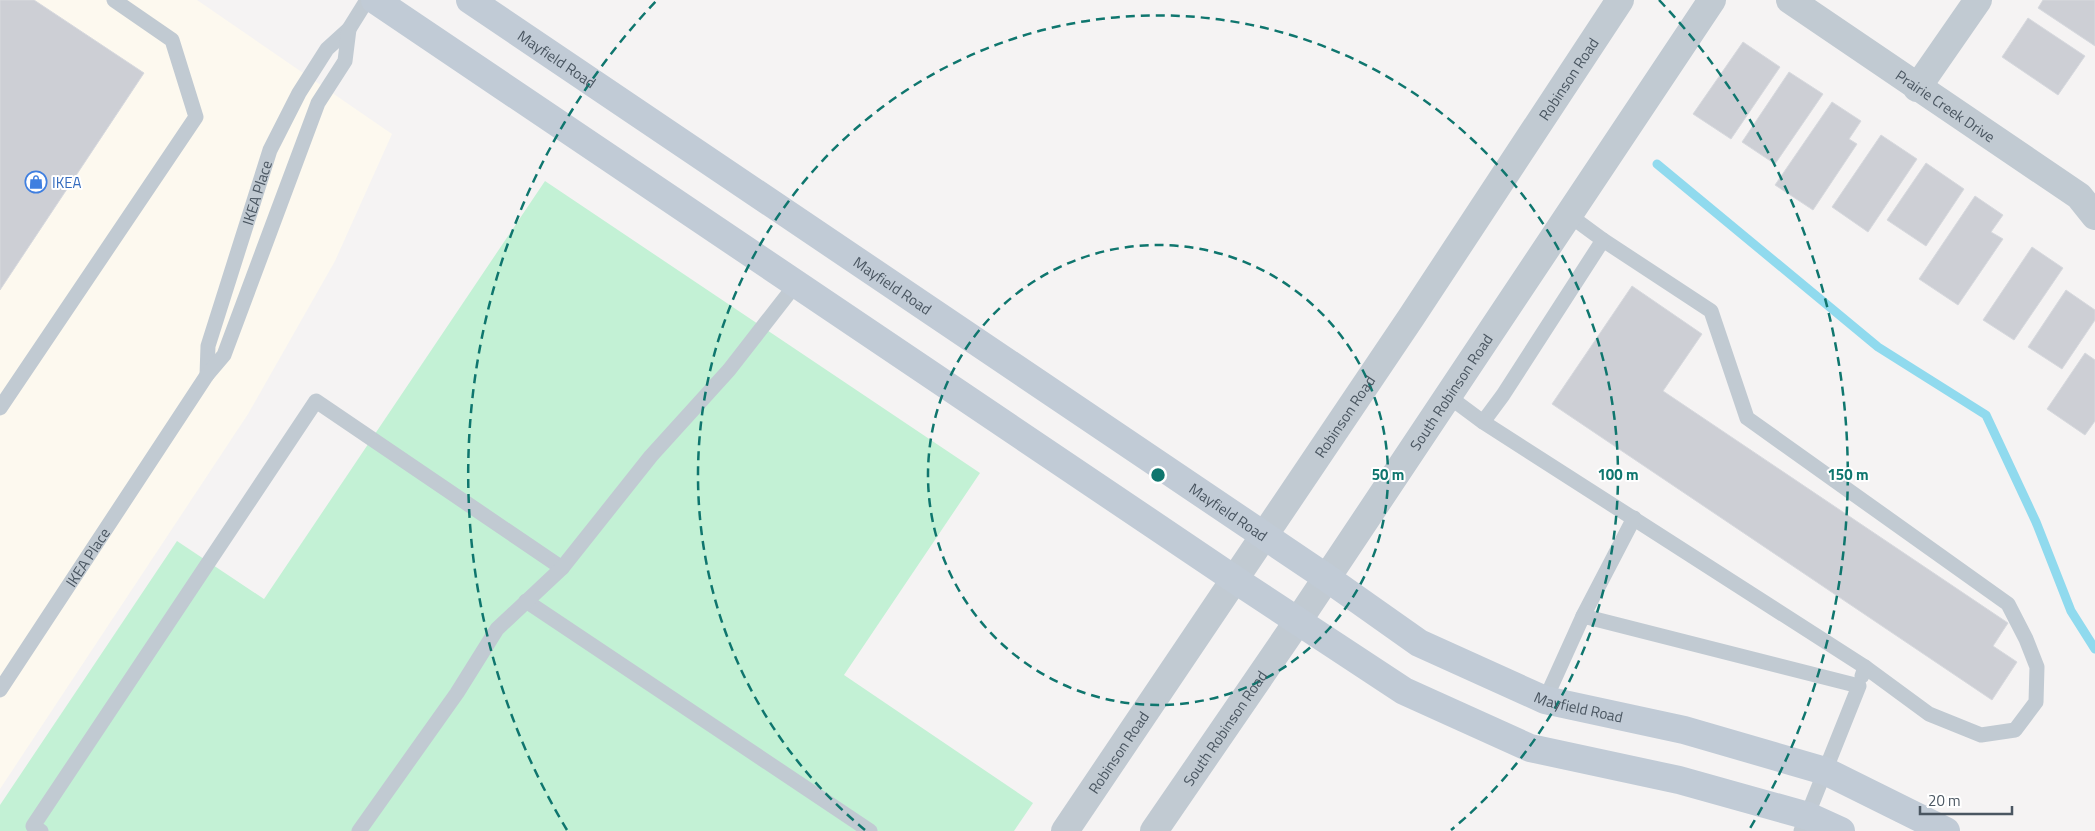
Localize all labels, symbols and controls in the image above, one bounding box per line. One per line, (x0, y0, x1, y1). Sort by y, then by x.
street label: Mayfield Road (513, 24, 601, 94)
street label: Robinson Road (1532, 33, 1604, 125)
street label: Prairie Creek Drive (1891, 63, 2000, 148)
street label: IKEA Place (236, 157, 278, 228)
shop icon: IKEA (24, 170, 48, 194)
place label: IKEA (52, 171, 82, 194)
street label: Mayfield Road (849, 250, 937, 320)
street label: South Robinson Road (1404, 329, 1498, 455)
street label: Robinson Road (1308, 371, 1380, 462)
text: 50 m (1372, 463, 1404, 486)
text: 100 m (1597, 463, 1639, 486)
text: 150 m (1827, 463, 1869, 486)
centre of rings (1149, 466, 1167, 484)
street label: Mayfield Road (1185, 477, 1272, 546)
street label: IKEA Place (59, 523, 115, 591)
street label: South Robinson Road (1177, 665, 1273, 790)
street label: Mayfield Road (1530, 685, 1625, 728)
street label: Robinson Road (1082, 706, 1154, 798)
scale bar (1920, 784, 2012, 816)
text: 20 m (1928, 789, 1961, 812)

